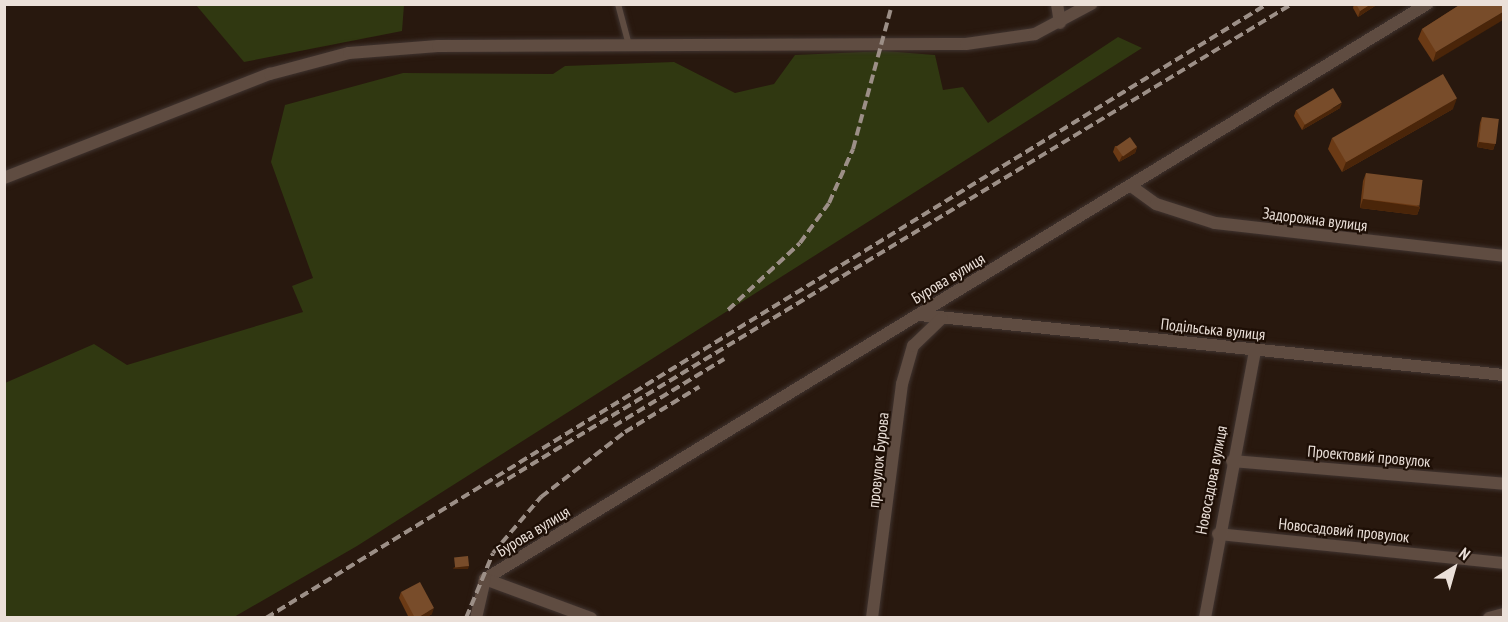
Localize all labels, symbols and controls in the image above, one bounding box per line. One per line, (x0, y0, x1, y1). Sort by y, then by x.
street label: Задорожна вулиця (1261, 203, 1369, 235)
street label: Бурова вулиця (908, 249, 988, 307)
street label: Подільська вулиця (1160, 314, 1266, 344)
street label: провулок Бурова (863, 411, 893, 509)
street label: Новосадова вулиця (1191, 424, 1231, 536)
street label: Проектовий провулок (1307, 441, 1431, 471)
street label: Бурова вулиця (493, 502, 573, 560)
street label: Новосадовий провулок (1278, 514, 1410, 546)
north arrow (1424, 538, 1484, 598)
text: N (1455, 543, 1474, 564)

